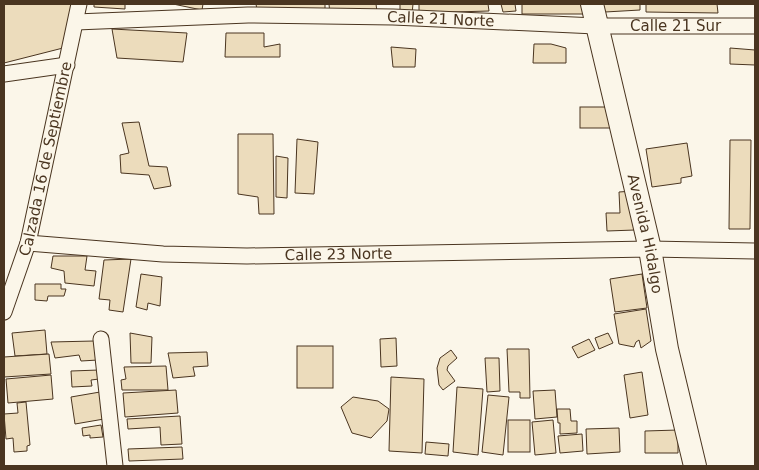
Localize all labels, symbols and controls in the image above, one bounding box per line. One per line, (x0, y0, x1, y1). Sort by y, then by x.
street label: Calle 21 Norte (387, 8, 495, 30)
street label: Calle 21 Sur (630, 17, 722, 35)
street label: Calzada 16 de Septiembre (15, 60, 75, 259)
street label: Avenida Hidalgo (624, 172, 666, 295)
street label: Calle 23 Norte (285, 244, 392, 264)

